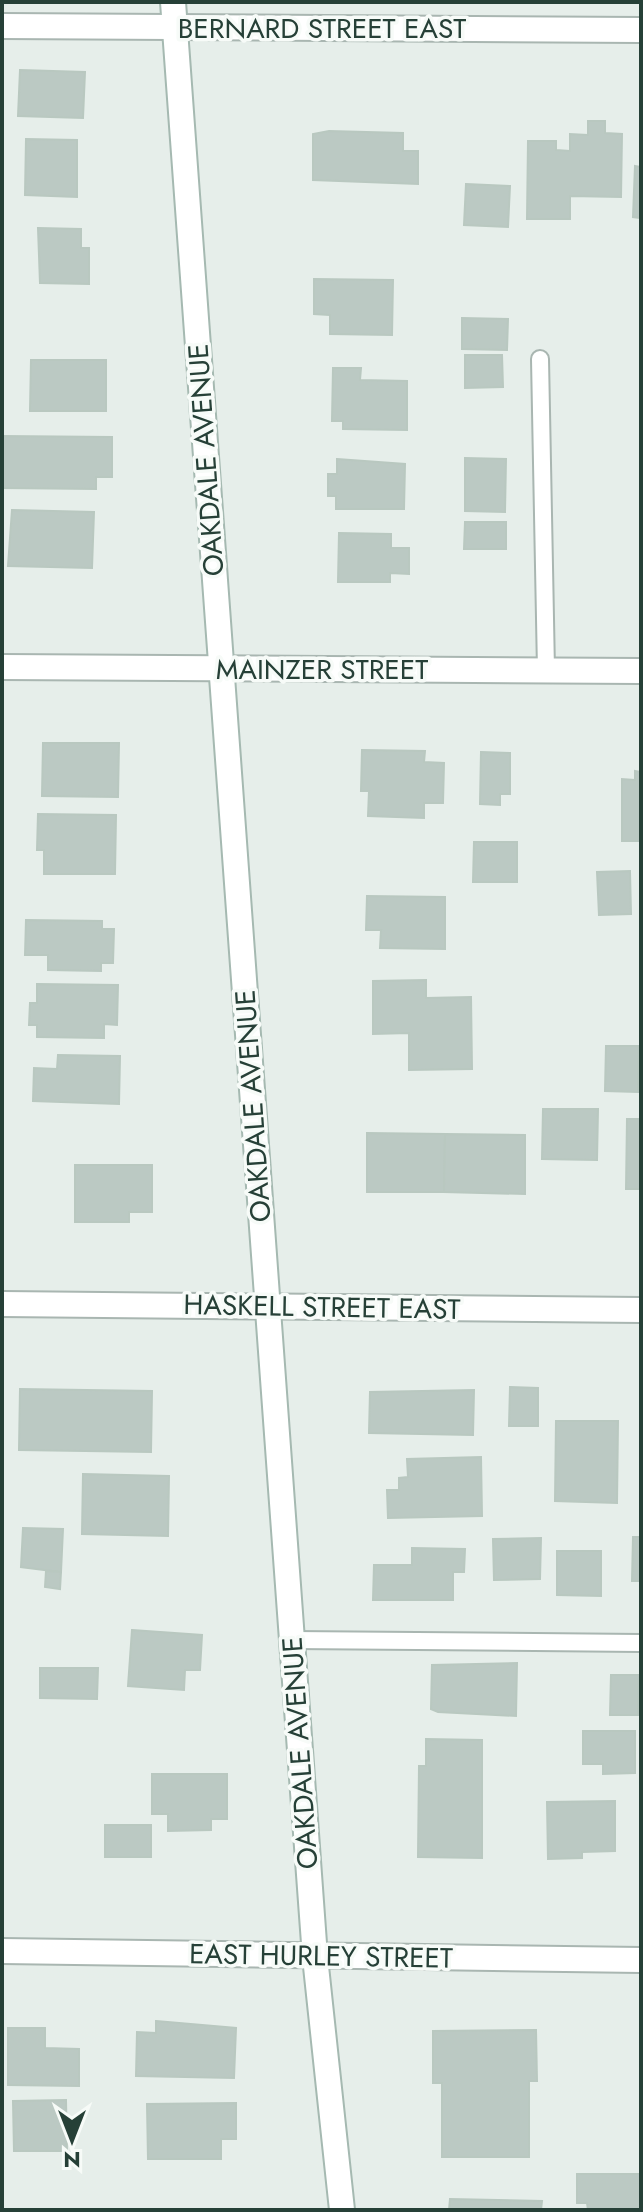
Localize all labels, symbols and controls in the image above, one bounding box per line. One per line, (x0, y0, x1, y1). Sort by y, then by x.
street label: BERNARD STREET EAST (178, 8, 466, 49)
street label: OAKDALE AVENUE (177, 342, 235, 578)
street label: MAINZER STREET (216, 649, 428, 690)
street label: OAKDALE AVENUE (224, 988, 282, 1224)
street label: HASKELL STREET EAST (183, 1284, 461, 1330)
street label: OAKDALE AVENUE (271, 1635, 329, 1871)
street label: EAST HURLEY STREET (189, 1933, 453, 1979)
north arrow (32, 2100, 112, 2180)
text: N (63, 2144, 81, 2176)

